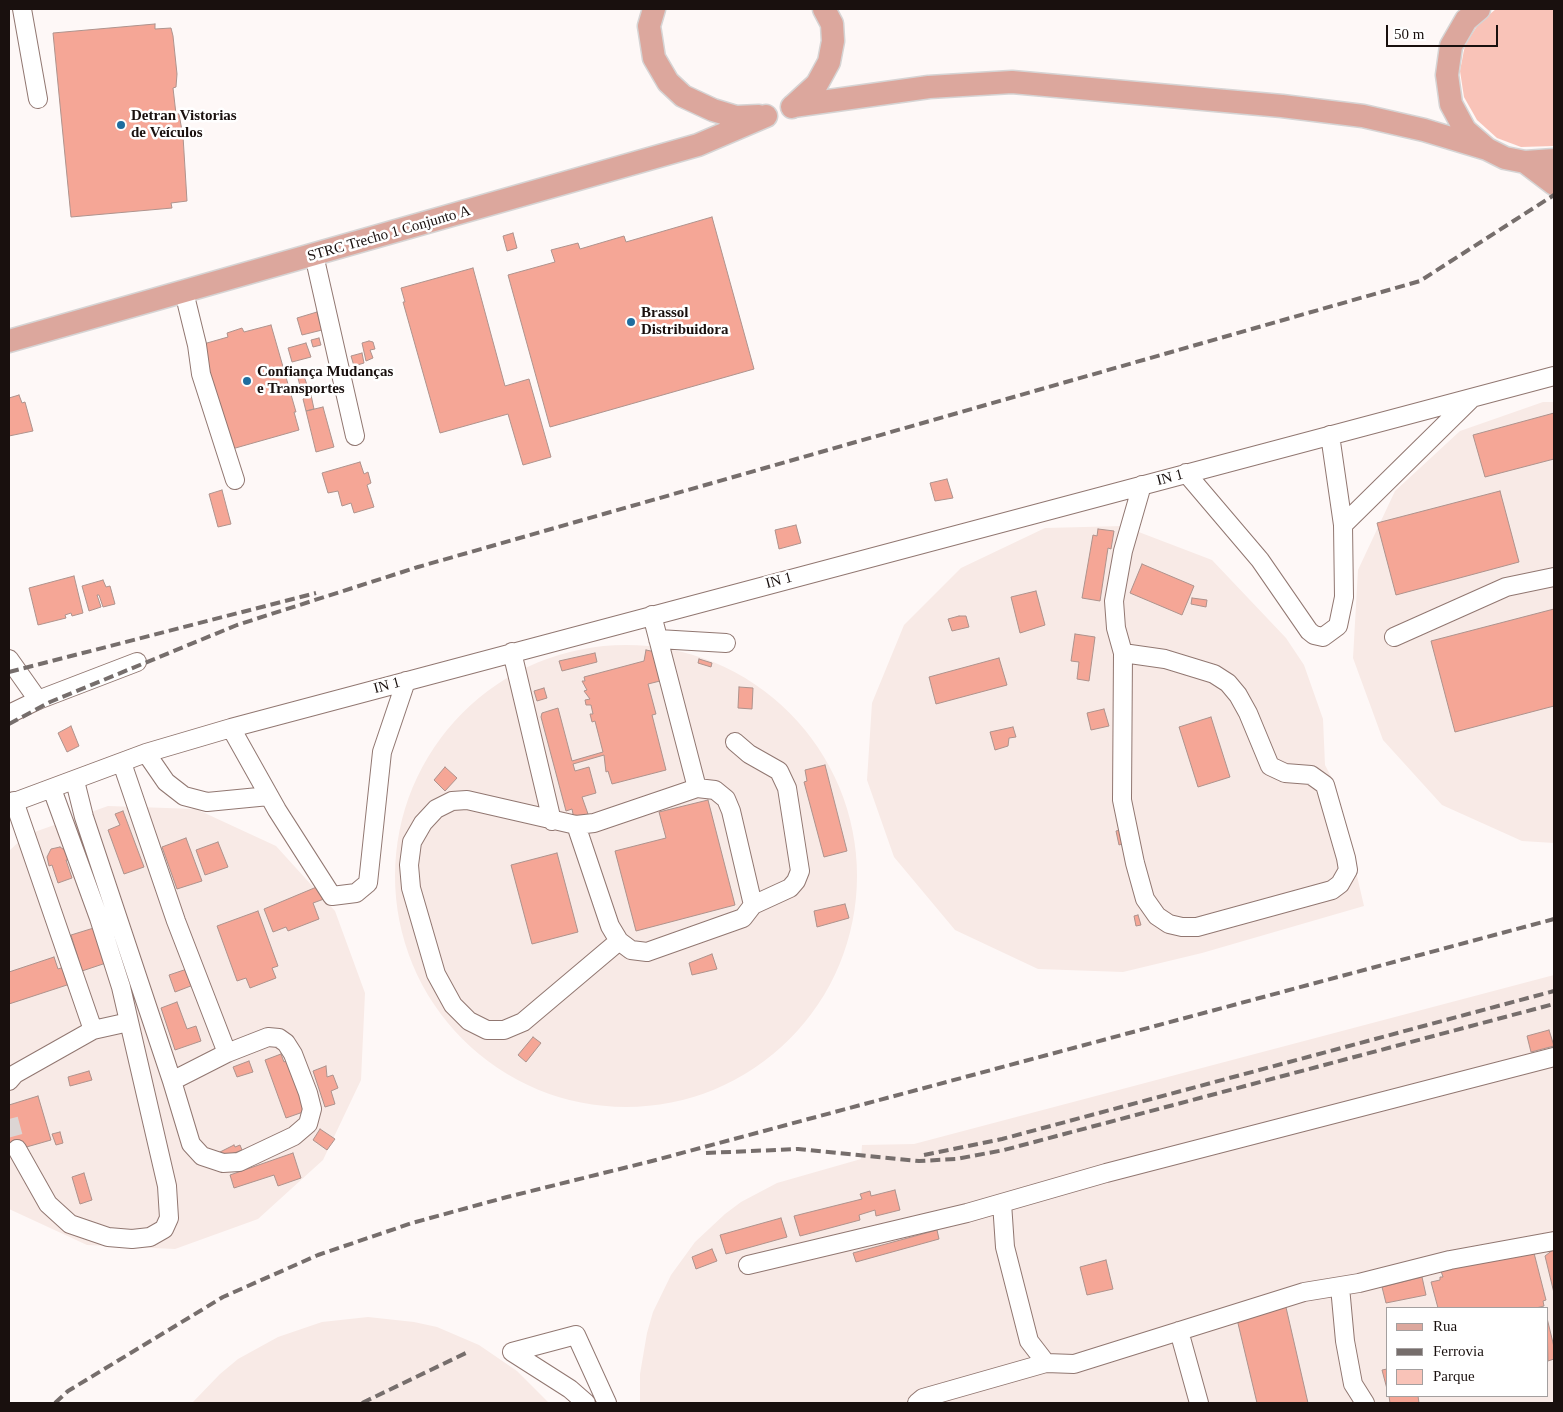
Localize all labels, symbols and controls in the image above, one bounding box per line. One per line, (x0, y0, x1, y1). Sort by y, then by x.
scale bar (1388, 15, 1500, 47)
text: 50 m (1394, 26, 1424, 42)
place label: Detran Vistorias de Veículos (131, 107, 237, 142)
marker: Detran Vistorias de Veículos (115, 119, 127, 131)
street label: STRC Trecho 1 Conjunto A (305, 202, 473, 266)
place label: Brassol Distribuidora (641, 304, 729, 339)
marker: Brassol Distribuidora (625, 316, 637, 328)
place label: Confiança Mudanças e Transportes (257, 363, 393, 398)
marker: Confiança Mudanças e Transportes (241, 375, 253, 387)
street label: IN 1 (1155, 466, 1185, 490)
street label: IN 1 (764, 569, 794, 593)
street label: IN 1 (372, 674, 402, 698)
legend (1386, 1307, 1548, 1397)
text: Rua (1433, 1318, 1457, 1334)
text: Ferrovia (1433, 1343, 1484, 1359)
text: Parque (1433, 1368, 1475, 1384)

